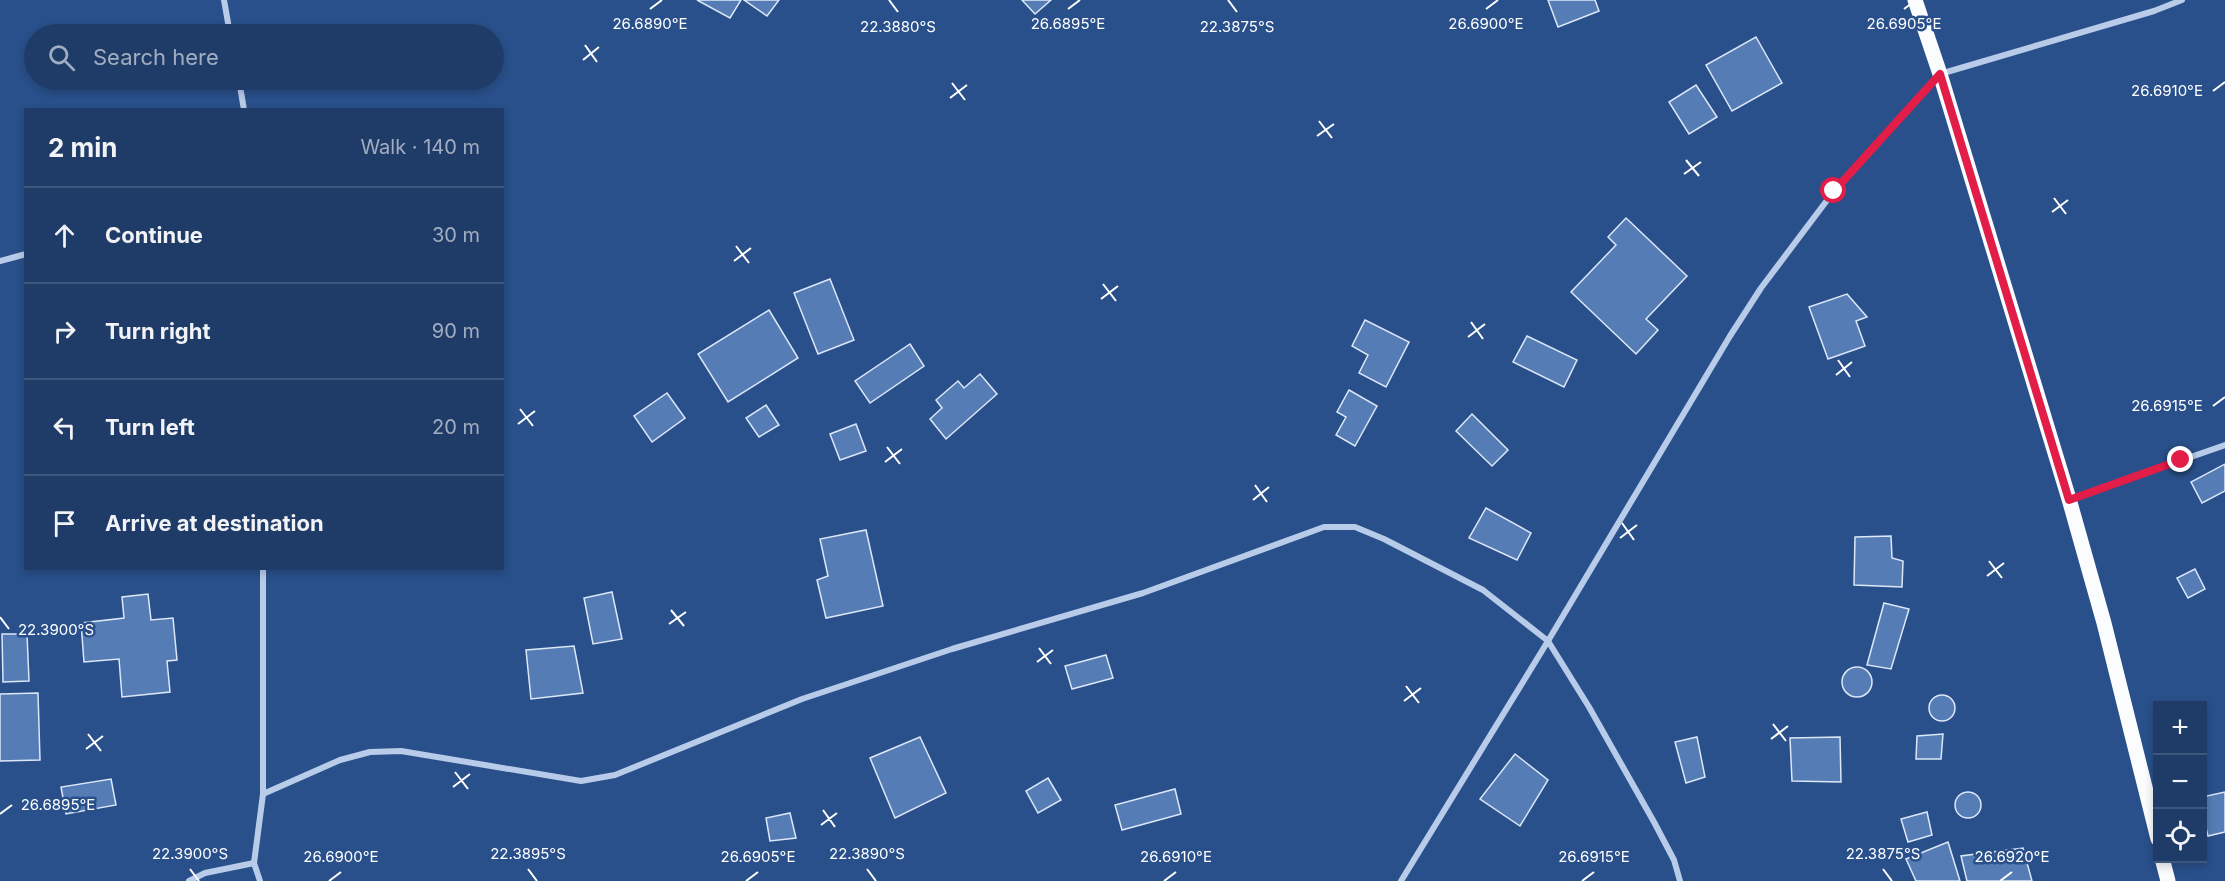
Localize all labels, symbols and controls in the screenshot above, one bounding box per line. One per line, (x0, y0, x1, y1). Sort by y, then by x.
text: 26.6890°E (612, 14, 688, 33)
text: 26.6895°E (1031, 14, 1105, 33)
text: 26.6900°E (1448, 14, 1524, 33)
text: 26.6905°E (1867, 14, 1941, 33)
text: 22.3880°S (860, 17, 936, 36)
text: 22.3875°S (1200, 17, 1274, 36)
search box (24, 24, 504, 90)
icon: search (45, 41, 78, 74)
text: Search here (93, 44, 219, 70)
text: 26.6910°E (2131, 81, 2203, 100)
text: 2 min (48, 132, 118, 163)
text: Walk · 140 m (360, 135, 480, 159)
route start (1820, 177, 1846, 203)
icon: ahead (48, 219, 81, 252)
text: Continue (105, 222, 203, 248)
text: 30 m (432, 223, 480, 247)
icon: right (48, 315, 81, 348)
text: Turn right (105, 318, 211, 344)
text: 90 m (432, 319, 480, 343)
text: 26.6915°E (2131, 396, 2203, 415)
icon: left (48, 411, 81, 444)
text: Turn left (105, 414, 195, 440)
text: 20 m (432, 415, 480, 439)
route end (2167, 446, 2193, 472)
icon: arrive (48, 507, 81, 540)
text: Arrive at destination (105, 510, 324, 536)
text: 22.3900°S (18, 620, 94, 639)
map controls (2153, 701, 2207, 863)
button: + (2153, 701, 2207, 755)
button: − (2153, 755, 2207, 809)
text: 26.6895°E (21, 795, 95, 814)
button: locate (2153, 809, 2207, 863)
text: 22.3900°S (152, 844, 228, 863)
text: 22.3895°S (490, 844, 566, 863)
text: 22.3890°S (829, 844, 905, 863)
text: 22.3875°S (1846, 844, 1920, 863)
text: 26.6900°E (303, 847, 379, 866)
text: 26.6905°E (721, 847, 795, 866)
text: 26.6910°E (1140, 847, 1212, 866)
text: 26.6915°E (1558, 847, 1630, 866)
text: 26.6920°E (1975, 847, 2049, 866)

